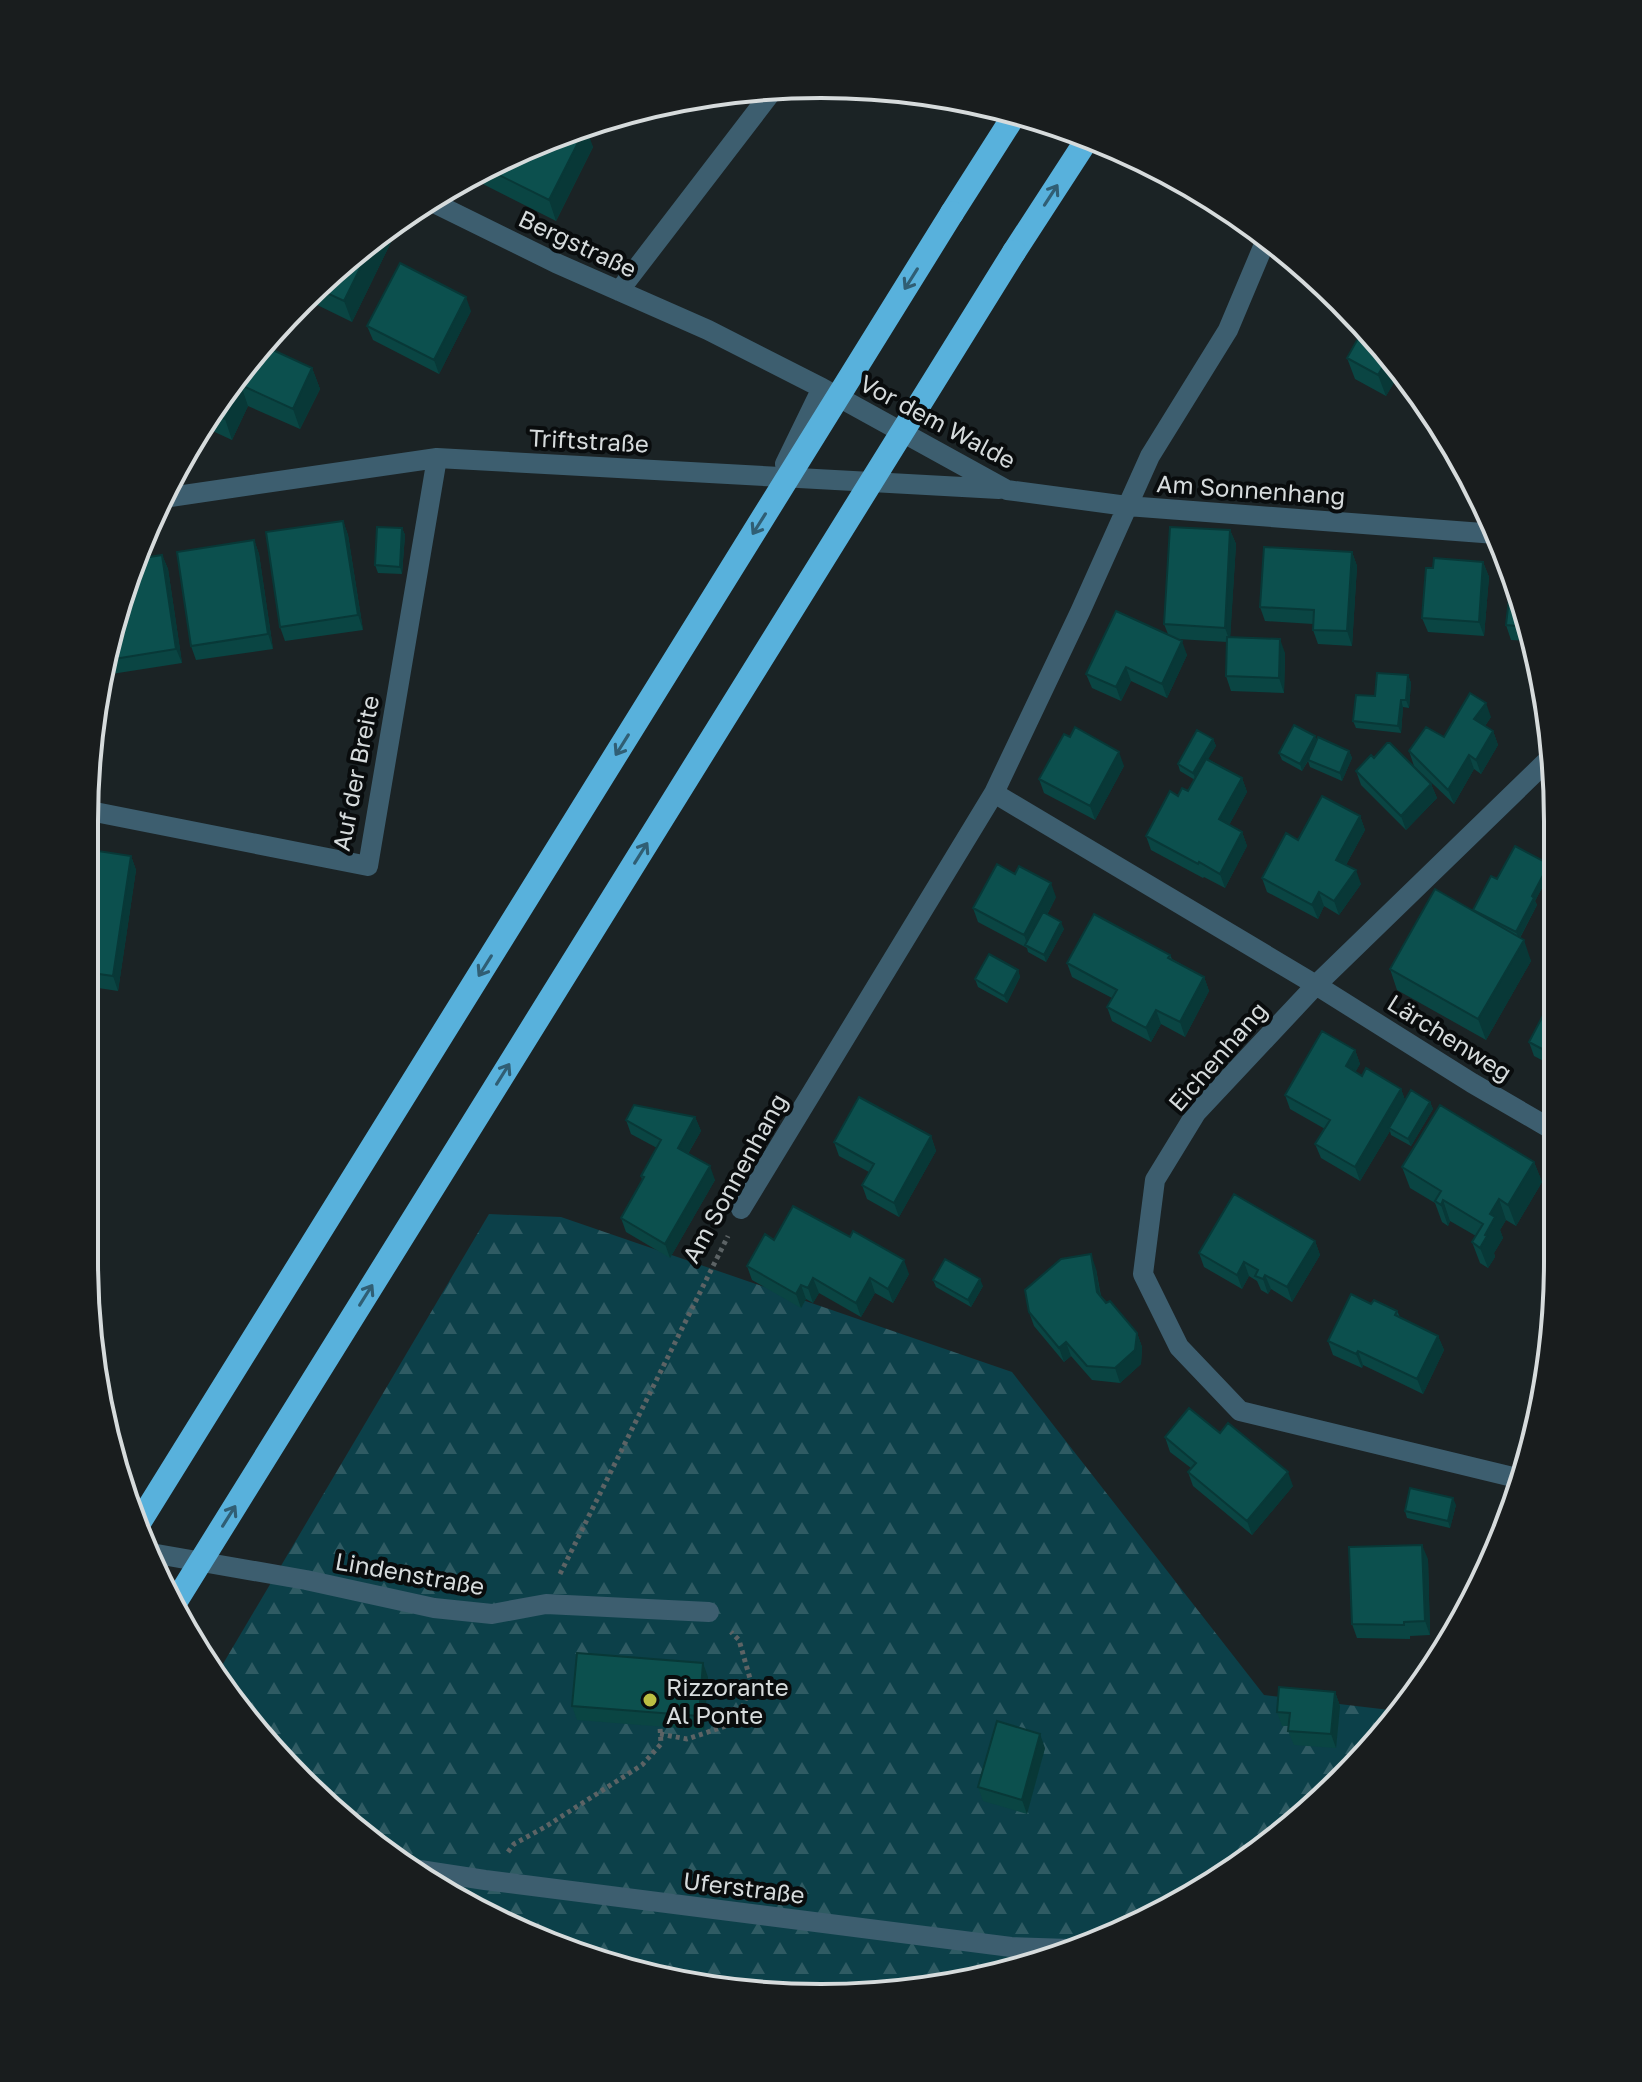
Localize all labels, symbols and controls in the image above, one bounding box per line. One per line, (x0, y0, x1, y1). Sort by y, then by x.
one-way arrow (1043, 184, 1059, 207)
street label: Bergstraße (514, 203, 642, 283)
one-way arrow (902, 267, 918, 290)
street label: Vor dem Walde (855, 368, 1021, 474)
street label: Triftstraße (528, 422, 650, 458)
street label: Am Sonnenhang (1156, 468, 1346, 510)
one-way arrow (751, 512, 767, 535)
street label: Auf der Breite (326, 693, 384, 853)
one-way arrow (613, 733, 629, 756)
one-way arrow (633, 842, 649, 865)
one-way arrow (476, 954, 492, 977)
street label: Lärchenweg (1383, 987, 1517, 1087)
street label: Eichenhang (1162, 995, 1272, 1117)
one-way arrow (496, 1063, 512, 1086)
street label: Am Sonnenhang (675, 1088, 793, 1268)
one-way arrow (359, 1284, 375, 1307)
one-way arrow (221, 1505, 237, 1528)
street label: Lindenstraße (333, 1546, 487, 1600)
place label: Rizzorante Al Ponte (666, 1672, 789, 1729)
marker: Rizzorante Al Ponte (641, 1691, 659, 1709)
street label: Uferstraße (682, 1865, 806, 1909)

